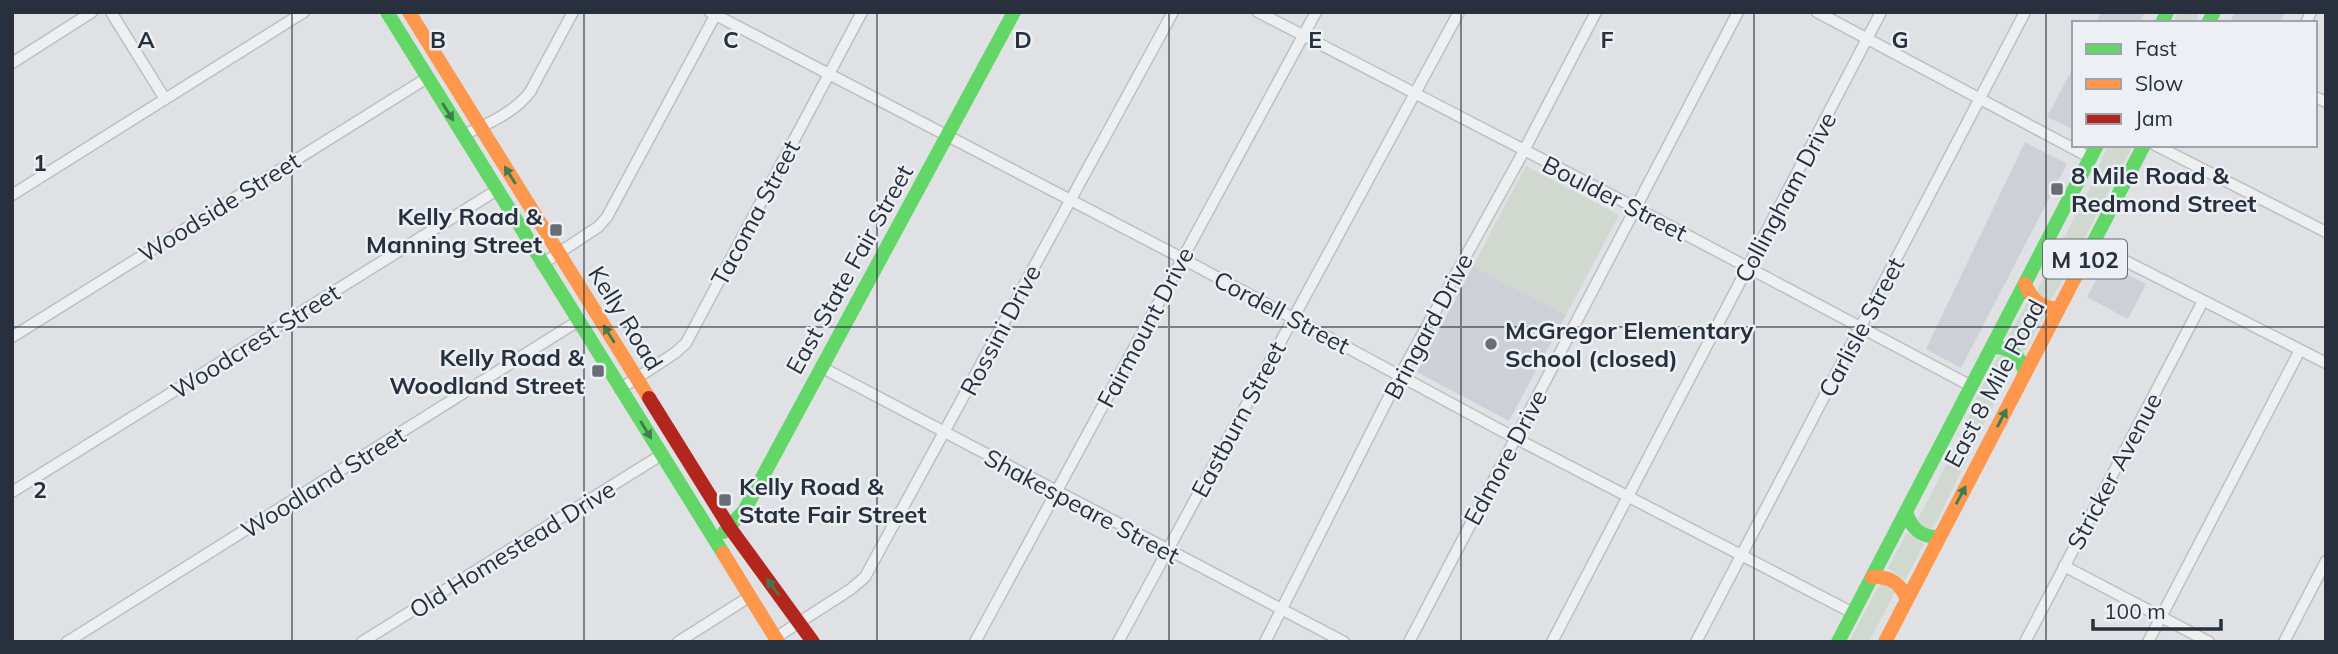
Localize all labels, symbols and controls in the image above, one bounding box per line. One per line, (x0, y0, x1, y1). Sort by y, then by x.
legend (2072, 21, 2317, 147)
text: A (137, 25, 155, 54)
text: B (430, 25, 446, 54)
text: C (723, 25, 739, 54)
text: D (1014, 25, 1032, 54)
text: E (1308, 25, 1322, 54)
text: F (1600, 25, 1614, 54)
text: G (1891, 25, 1909, 54)
text: Fast (2135, 35, 2177, 61)
text: Slow (2135, 70, 2183, 96)
one-way arrow (442, 102, 455, 122)
text: Jam (2135, 105, 2173, 131)
street label: Collingham Drive (1727, 107, 1843, 287)
street label: Tacoma Street (704, 135, 806, 291)
street label: Woodside Street (133, 145, 305, 269)
text: 1 (33, 148, 47, 177)
street label: Boulder Street (1538, 149, 1692, 247)
street label: East State Fair Street (779, 159, 919, 379)
place label: 8 Mile Road & Redmond Street (2071, 160, 2256, 218)
one-way arrow (503, 165, 516, 184)
marker: 8 Mile Road & Redmond Street (2049, 181, 2065, 197)
place label: Kelly Road & Manning Street (366, 201, 542, 259)
marker: Kelly Road & Manning Street (548, 222, 564, 238)
road number: M 102 (2043, 240, 2127, 278)
street label: Fairmount Drive (1090, 242, 1200, 412)
street label: Bringard Drive (1377, 248, 1479, 404)
street label: Carlisle Street (1812, 252, 1910, 402)
street label: Kelly Road (582, 260, 670, 376)
street label: Rossini Drive (953, 260, 1047, 400)
street label: Cordell Street (1209, 264, 1355, 360)
street label: Woodcrest Street (165, 277, 345, 405)
street label: East 8 Mile Road (1937, 294, 2051, 472)
place label: McGregor Elementary School (closed) (1505, 315, 1754, 373)
one-way arrow (602, 325, 615, 344)
street label: Eastburn Street (1184, 336, 1292, 502)
marker: McGregor Elementary School (closed) (1483, 336, 1499, 352)
place label: Kelly Road & Woodland Street (389, 342, 584, 400)
marker: Kelly Road & Woodland Street (590, 363, 606, 379)
street label: Edmore Drive (1457, 384, 1553, 530)
street label: Stricker Avenue (2060, 387, 2168, 555)
one-way arrow (1996, 408, 2007, 428)
street label: Woodland Street (235, 419, 411, 545)
one-way arrow (639, 421, 652, 440)
street label: Shakespeare Street (979, 442, 1185, 570)
place label: Kelly Road & State Fair Street (739, 471, 927, 529)
street label: Old Homestead Drive (403, 473, 621, 625)
text: 2 (33, 475, 47, 504)
one-way arrow (1956, 485, 1967, 505)
marker: Kelly Road & State Fair Street (717, 492, 733, 508)
one-way arrow (766, 578, 780, 596)
scale bar (2093, 588, 2221, 632)
text: 100 m (2104, 598, 2166, 624)

